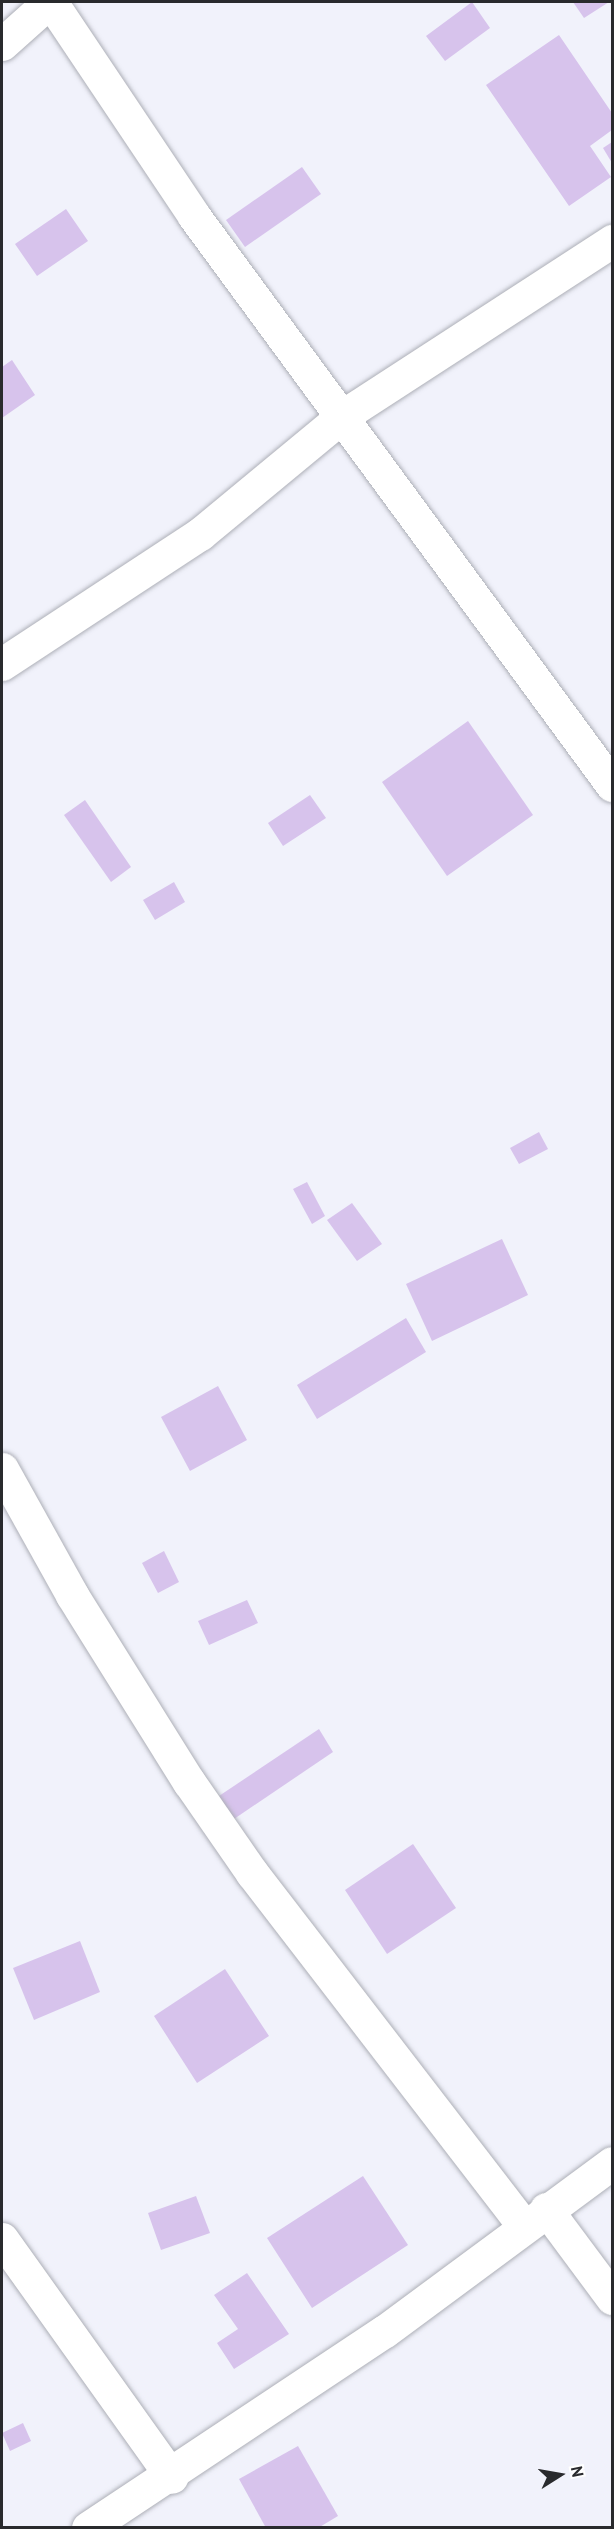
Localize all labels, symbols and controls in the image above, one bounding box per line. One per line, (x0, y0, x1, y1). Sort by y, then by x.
north arrow (530, 2445, 590, 2505)
text: N (567, 2464, 588, 2479)

